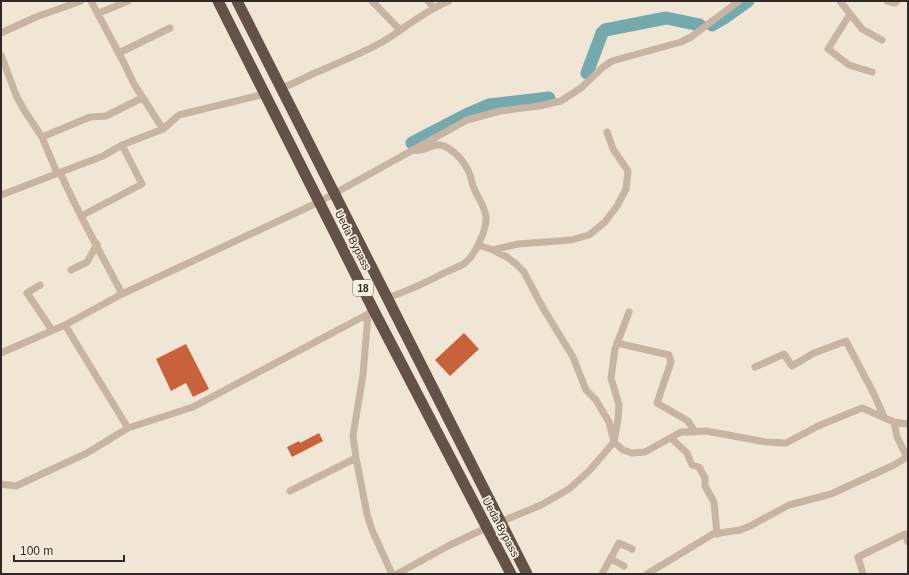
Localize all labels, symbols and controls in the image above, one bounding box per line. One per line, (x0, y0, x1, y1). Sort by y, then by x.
street label: Ueda Bypass (333, 208, 373, 272)
road number: 18 (353, 280, 373, 296)
street label: Ueda Bypass (480, 495, 522, 559)
scale bar (14, 537, 124, 563)
text: 100 m (20, 544, 53, 558)

